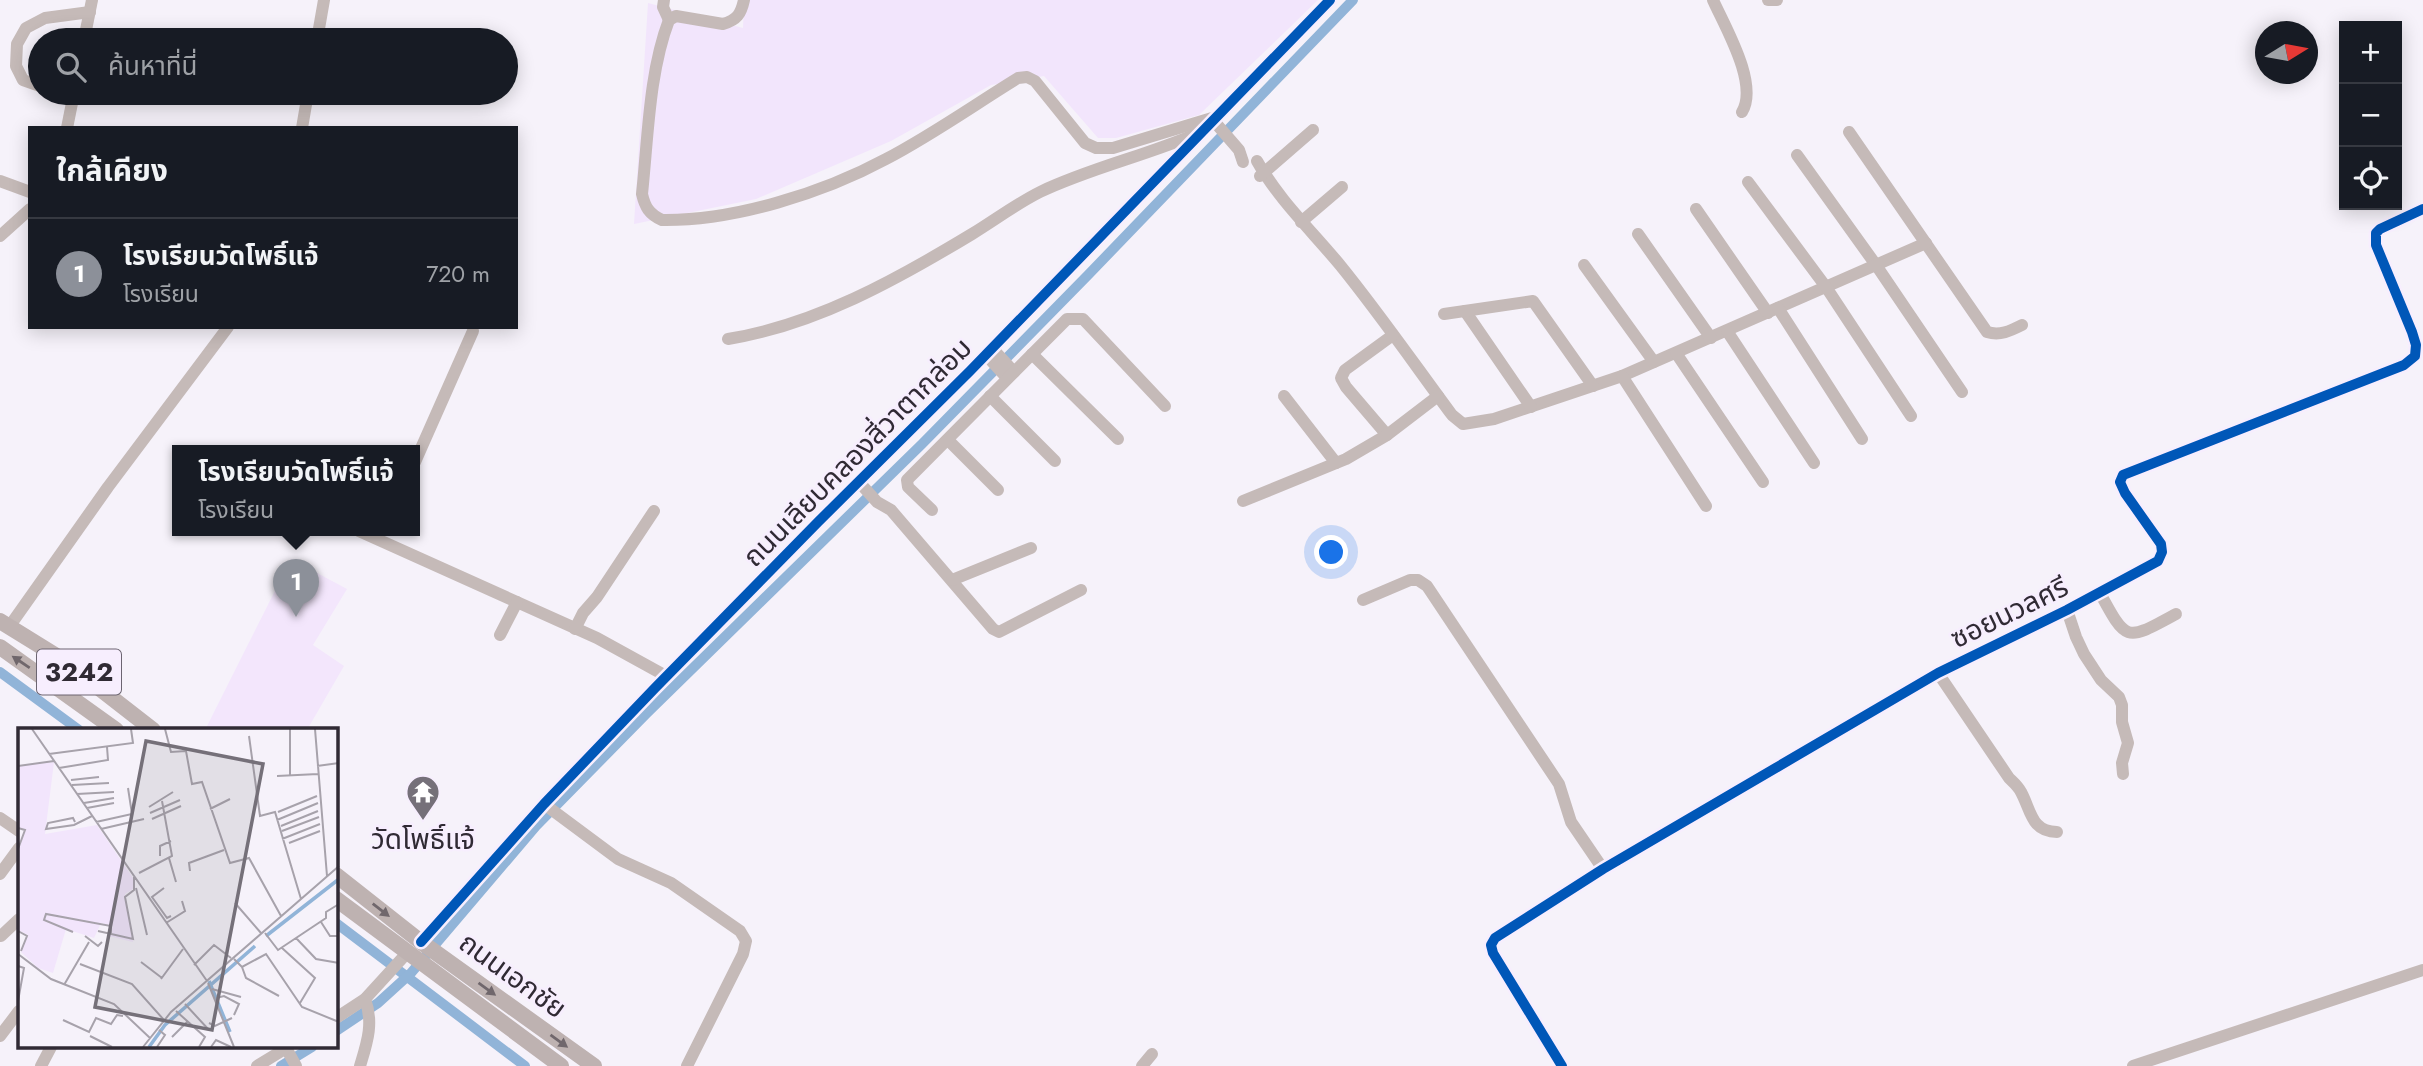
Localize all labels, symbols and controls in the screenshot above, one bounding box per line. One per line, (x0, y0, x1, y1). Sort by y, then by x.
north arrow (2255, 21, 2318, 84)
map controls (2339, 21, 2402, 210)
button: + (2339, 21, 2402, 84)
search box (28, 28, 518, 105)
text: ค้นหาที่นี่ (108, 47, 198, 85)
icon: search (52, 48, 90, 86)
button: − (2339, 84, 2402, 147)
button: locate (2339, 147, 2402, 210)
text: ใกล้เคียง (56, 149, 168, 192)
text: โรงเรียนวัดโพธิ์แจ้ (123, 237, 319, 275)
text: 1 (73, 257, 85, 291)
text: 720 m (426, 257, 490, 291)
text: โรงเรียน (123, 277, 199, 311)
street label: ถนนเลียบคลองสี่วาตากล่อม (733, 328, 981, 576)
popup (172, 445, 420, 536)
text: โรงเรียนวัดโพธิ์แจ้ (198, 453, 394, 491)
text: โรงเรียน (198, 493, 274, 527)
your location (1314, 535, 1348, 569)
pin: 1 (273, 559, 319, 617)
street label: ซอยนวลศรี (1943, 566, 2075, 659)
road number: 3242 (37, 650, 121, 694)
one-way arrow (12, 655, 30, 669)
inset map (18, 728, 338, 1048)
temple icon: วัดโพธิ์แจ้ (404, 773, 442, 822)
place label: วัดโพธิ์แจ้ (371, 819, 475, 860)
one-way arrow (372, 903, 390, 917)
street label: ถนนเอกชัย (450, 922, 575, 1028)
one-way arrow (478, 982, 496, 996)
one-way arrow (550, 1034, 568, 1048)

